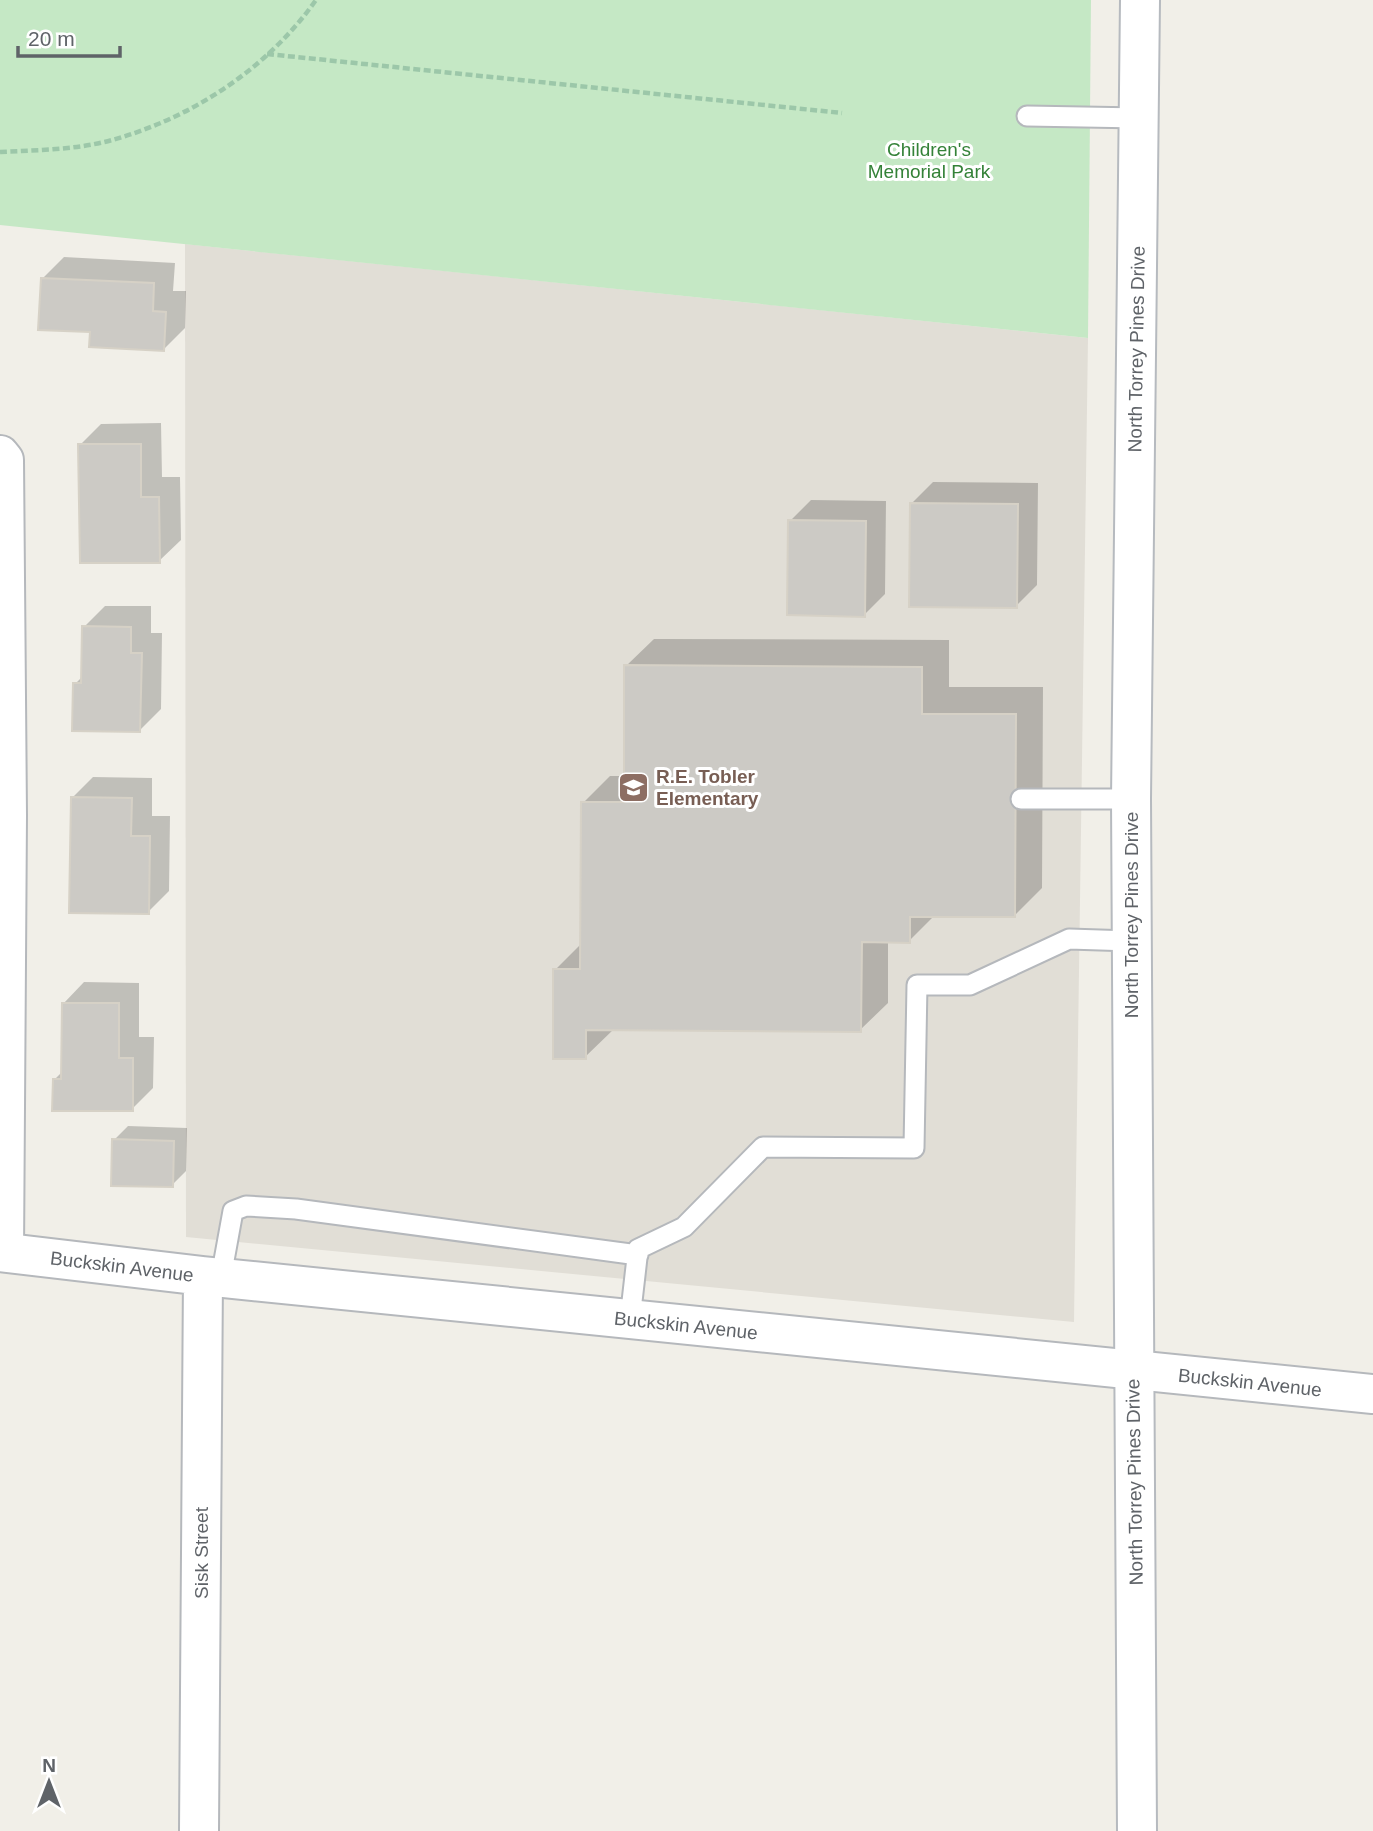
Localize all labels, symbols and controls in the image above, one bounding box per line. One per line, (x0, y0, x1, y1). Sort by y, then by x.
scale bar (18, 14, 119, 58)
text: 20 m (28, 27, 75, 50)
park label: Children's Memorial Park (868, 139, 991, 182)
street label: North Torrey Pines Drive (1124, 246, 1149, 452)
place label: R.E. Tobler Elementary (656, 766, 759, 809)
school or university icon: R.E. Tobler Elementary (616, 770, 650, 804)
street label: North Torrey Pines Drive (1121, 812, 1142, 1018)
street label: Buckskin Avenue (49, 1247, 195, 1286)
street label: Buckskin Avenue (613, 1308, 759, 1343)
street label: Buckskin Avenue (1177, 1365, 1323, 1400)
street label: North Torrey Pines Drive (1122, 1379, 1147, 1585)
street label: Sisk Street (191, 1506, 212, 1599)
north arrow (14, 1747, 84, 1817)
text: N (42, 1755, 56, 1776)

